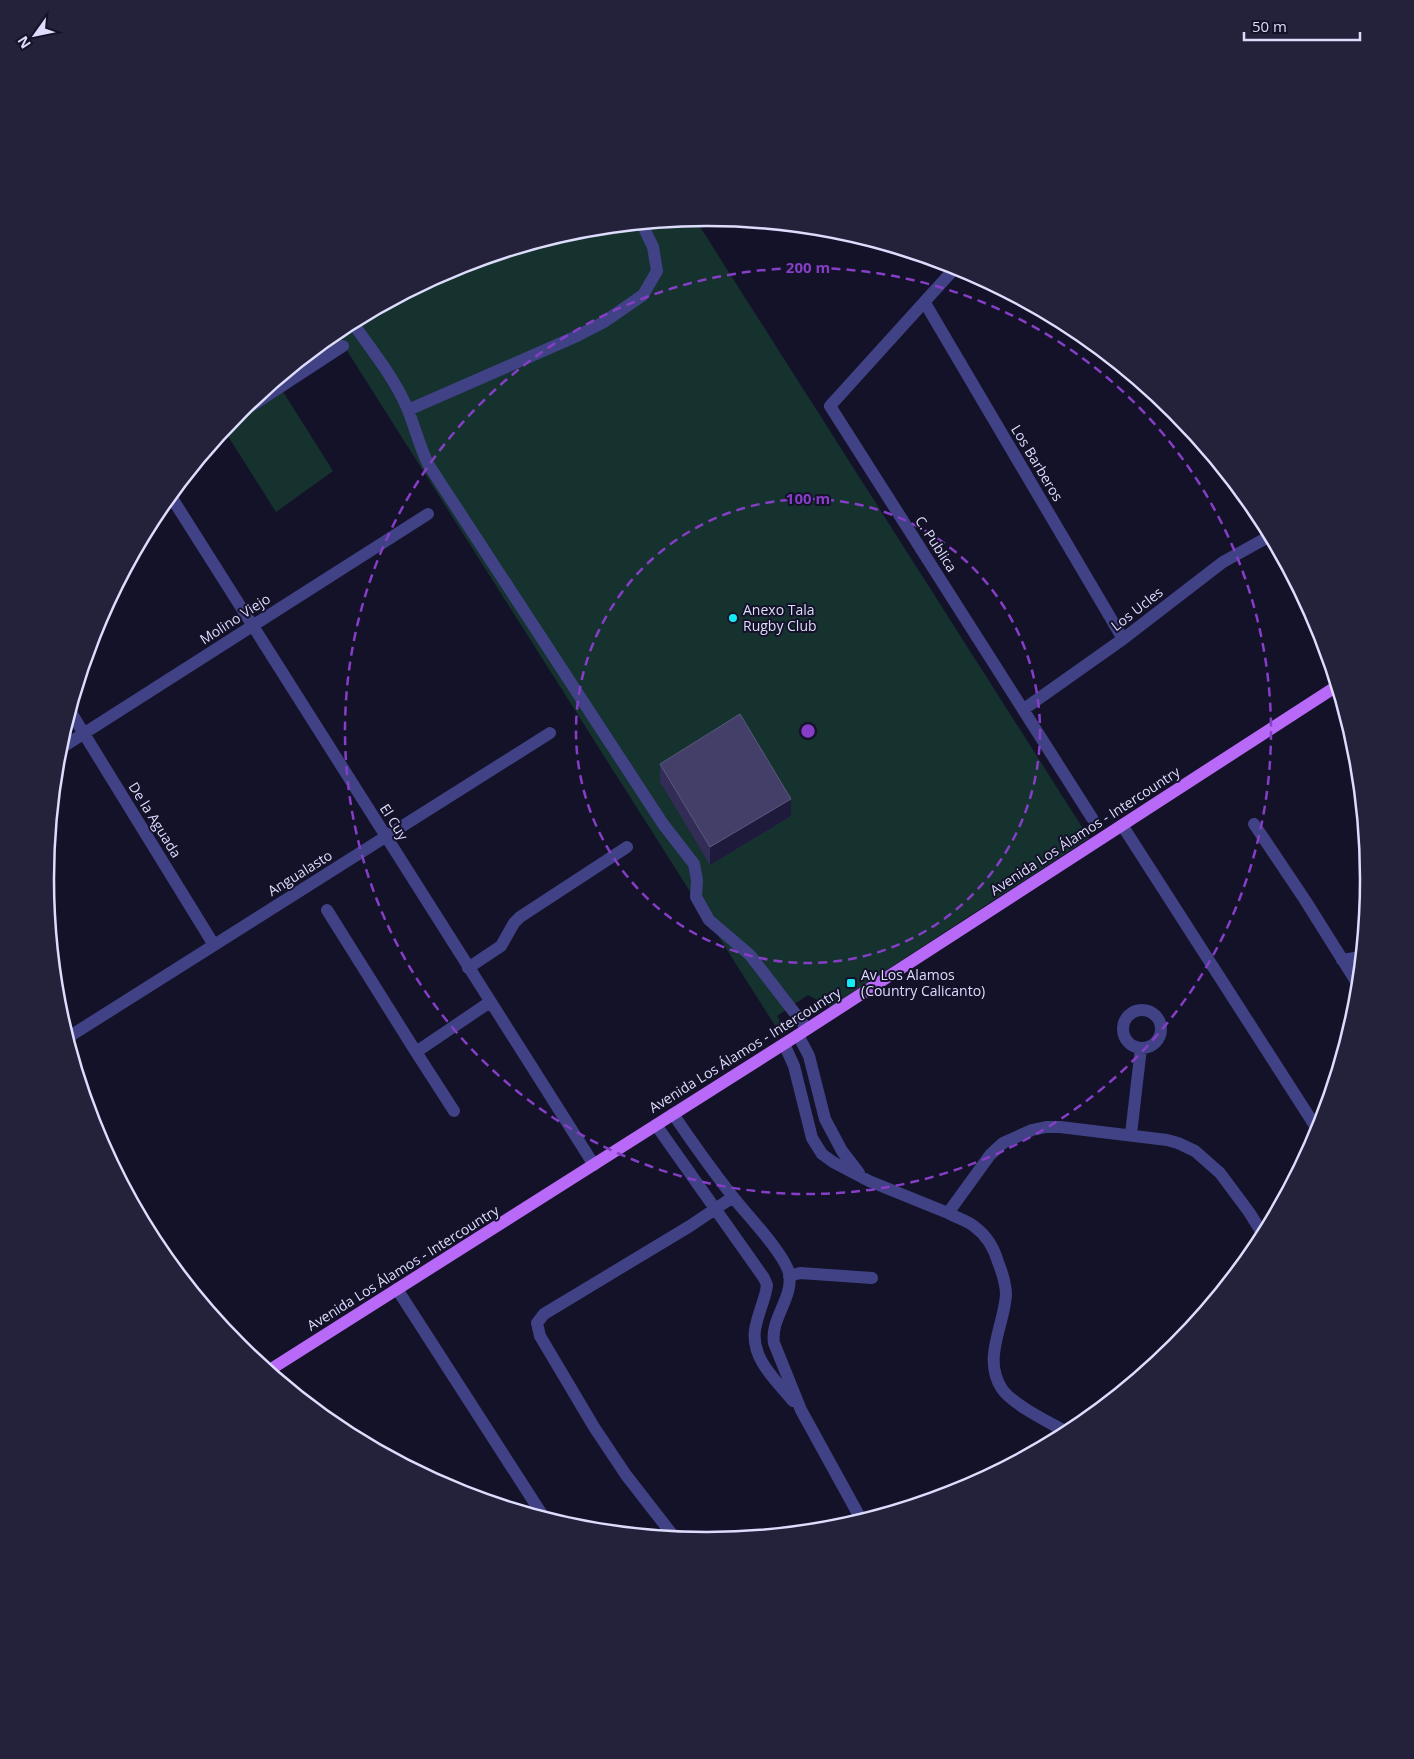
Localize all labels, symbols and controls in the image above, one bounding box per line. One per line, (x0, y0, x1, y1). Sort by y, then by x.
north arrow (10, 10, 60, 60)
scale bar (1244, 10, 1360, 42)
text: 50 m (1252, 16, 1287, 36)
text: N (13, 32, 35, 52)
text: 200 m (786, 257, 830, 277)
street label: Los Barberos (1007, 421, 1068, 505)
text: 100 m (786, 488, 830, 508)
street label: C. Publica (911, 512, 962, 575)
street label: Los Ucles (1107, 582, 1167, 635)
street label: Molino Viejo (196, 589, 274, 648)
place label: Anexo Tala Rugby Club (743, 600, 817, 635)
marker: Anexo Tala Rugby Club (727, 612, 739, 624)
centre of rings (799, 722, 817, 740)
street label: Avenida Los Álamos - Intercountry (986, 761, 1184, 899)
street label: De la Aguada (125, 778, 186, 861)
street label: El Cuy (376, 800, 413, 844)
street label: Angualasto (264, 845, 336, 900)
place label: Av Los Alamos (Country Calicanto) (861, 965, 985, 1000)
marker: Av Los Alamos (Country Calicanto) (845, 977, 857, 989)
street label: Avenida Los Álamos - Intercountry (645, 982, 845, 1117)
street label: Avenida Los Álamos - Intercountry (303, 1200, 503, 1335)

